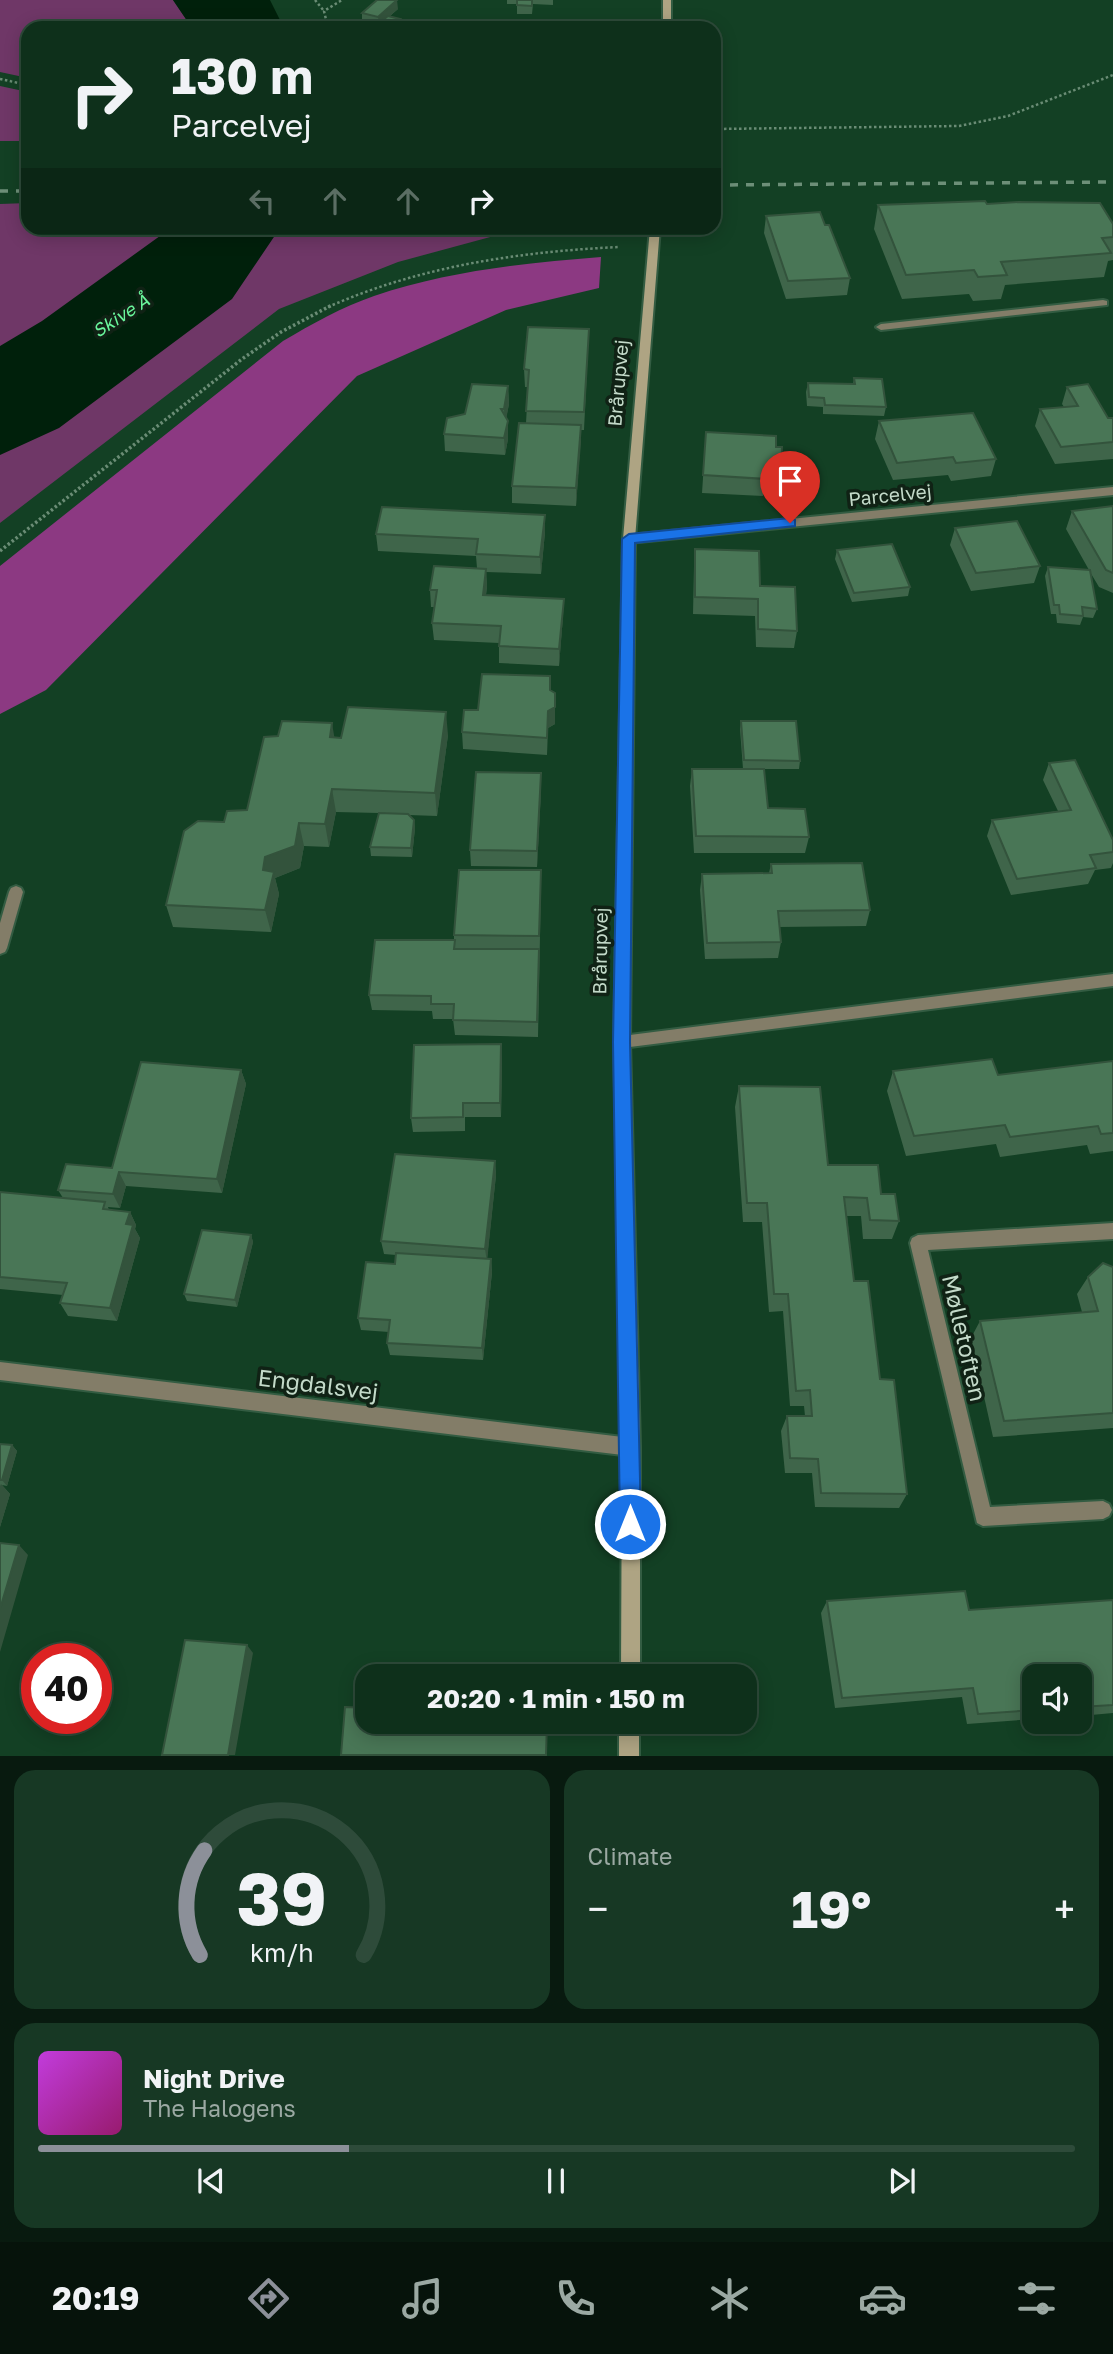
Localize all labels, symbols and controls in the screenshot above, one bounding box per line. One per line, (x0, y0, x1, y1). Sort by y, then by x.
text: 130 m (171, 46, 313, 105)
icon: right (56, 49, 147, 140)
text: Parcelvej (171, 106, 312, 144)
icon: left (243, 182, 281, 220)
icon: ahead (316, 182, 354, 220)
icon: ahead (389, 182, 427, 220)
icon: right (462, 182, 500, 220)
water label: Skive Å (88, 288, 154, 342)
street label: Brårupvej (602, 338, 633, 427)
pin (760, 451, 820, 523)
icon: arrive (771, 462, 809, 500)
street label: Parcelvej (847, 479, 933, 510)
street label: Brårupvej (587, 907, 612, 995)
street label: Mølletoften (937, 1272, 993, 1404)
street label: Engdalsvej (256, 1363, 380, 1405)
position arrow (593, 1487, 667, 1561)
speed limit sign: 40 (21, 1643, 112, 1734)
map controls (1022, 1664, 1092, 1734)
button: sound (1022, 1664, 1092, 1734)
text: 20:20 · 1 min · 150 m (427, 1683, 685, 1714)
text: Climate (588, 1842, 672, 1870)
text: 39 (236, 1855, 327, 1942)
text: 19° (791, 1877, 871, 1939)
text: − (588, 1886, 608, 1931)
text: + (1054, 1886, 1075, 1931)
text: km/h (250, 1937, 314, 1968)
text: Night Drive (143, 2063, 285, 2094)
text: The Halogens (143, 2094, 296, 2122)
icon: previous (192, 2162, 230, 2200)
icon: pause (537, 2162, 575, 2200)
icon: next (883, 2162, 921, 2200)
icon: directions (244, 2274, 293, 2323)
icon: music (398, 2274, 447, 2323)
icon: phone (551, 2274, 600, 2323)
icon: climate (705, 2274, 754, 2323)
icon: car (858, 2274, 907, 2323)
icon: filters (1012, 2274, 1061, 2323)
text: 20:19 (52, 2279, 140, 2317)

